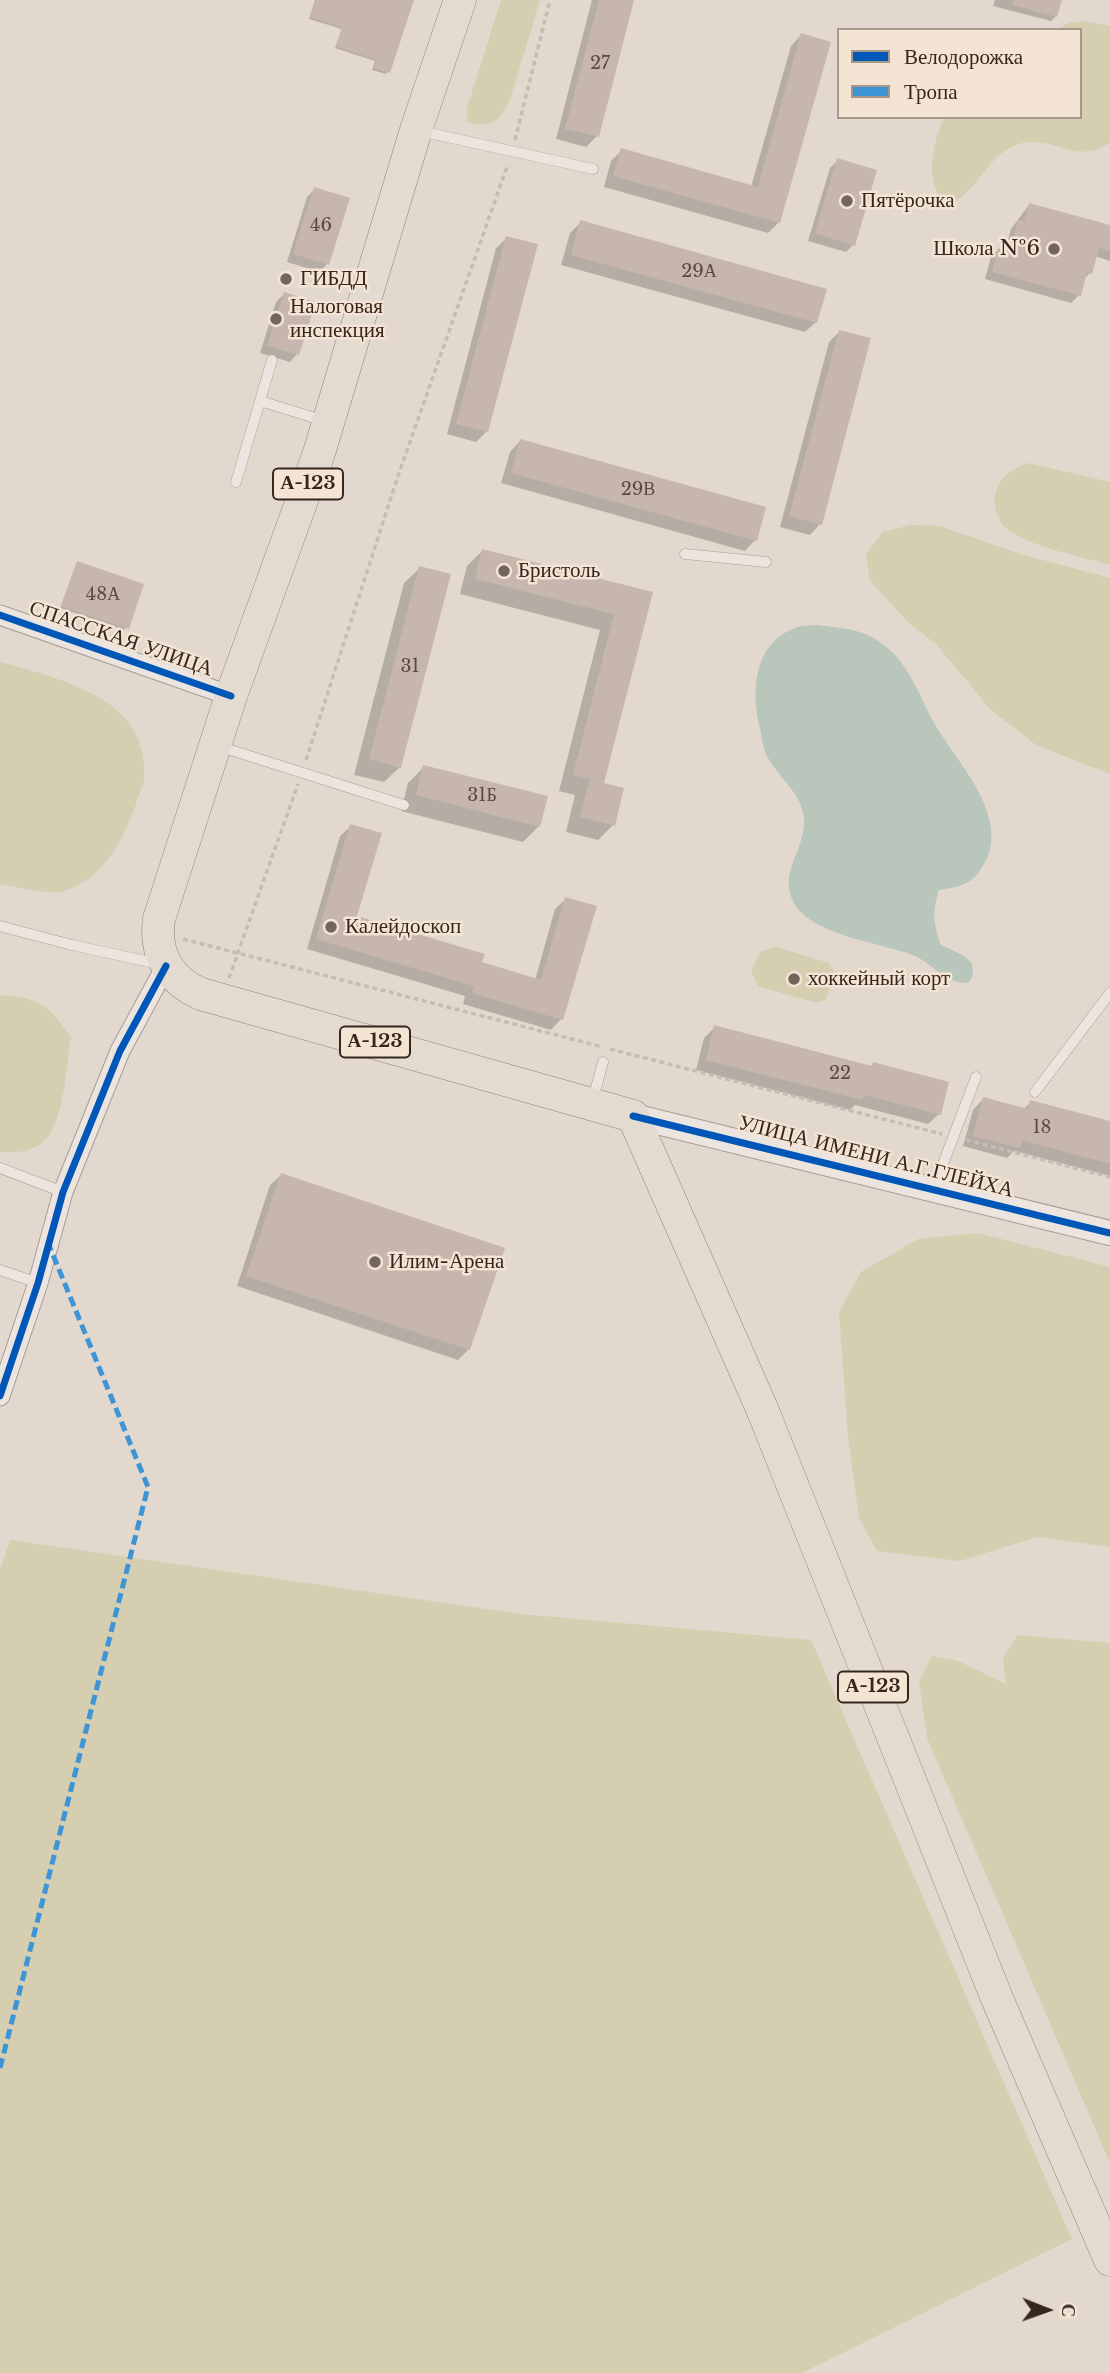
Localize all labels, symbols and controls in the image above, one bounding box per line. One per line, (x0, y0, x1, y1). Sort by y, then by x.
legend (837, 28, 1082, 119)
text: Велодорожка (904, 44, 1023, 70)
house number: 27 (590, 53, 610, 75)
text: Тропа (904, 79, 958, 105)
place label: Пятёрочка (861, 188, 955, 214)
marker: Пятёрочка (839, 193, 855, 209)
house number: 46 (310, 215, 332, 237)
place label: Школа №6 (933, 236, 1040, 262)
marker: Школа №6 (1046, 241, 1062, 257)
house number: 29А (681, 261, 717, 283)
place label: ГИБДД (300, 266, 367, 292)
marker: ГИБДД (278, 271, 294, 287)
place label: Налоговая инспекция (290, 294, 385, 344)
marker: Налоговая инспекция (268, 311, 284, 327)
road number: А-123 (273, 468, 343, 499)
house number: 29В (621, 479, 655, 501)
place label: Бристоль (518, 558, 600, 584)
marker: Бристоль (496, 563, 512, 579)
house number: 48А (86, 584, 120, 606)
street label: СПАССКАЯ УЛИЦА (26, 596, 216, 682)
house number: 31 (400, 656, 420, 678)
house number: 31Б (467, 785, 497, 807)
place label: Калейдоскоп (345, 914, 461, 940)
marker: Калейдоскоп (323, 919, 339, 935)
place label: хоккейный корт (808, 966, 950, 992)
marker: хоккейный корт (786, 971, 802, 987)
road number: А-123 (340, 1026, 410, 1058)
house number: 22 (829, 1063, 851, 1085)
street label: УЛИЦА ИМЕНИ А.Г.ГЛЕЙХА (736, 1111, 1016, 1203)
house number: 18 (1033, 1117, 1051, 1139)
place label: Илим-Арена (389, 1249, 504, 1275)
marker: Илим-Арена (367, 1254, 383, 1270)
road number: А-123 (838, 1672, 908, 1702)
north arrow (1012, 2275, 1082, 2345)
text: С (1057, 2303, 1080, 2317)

